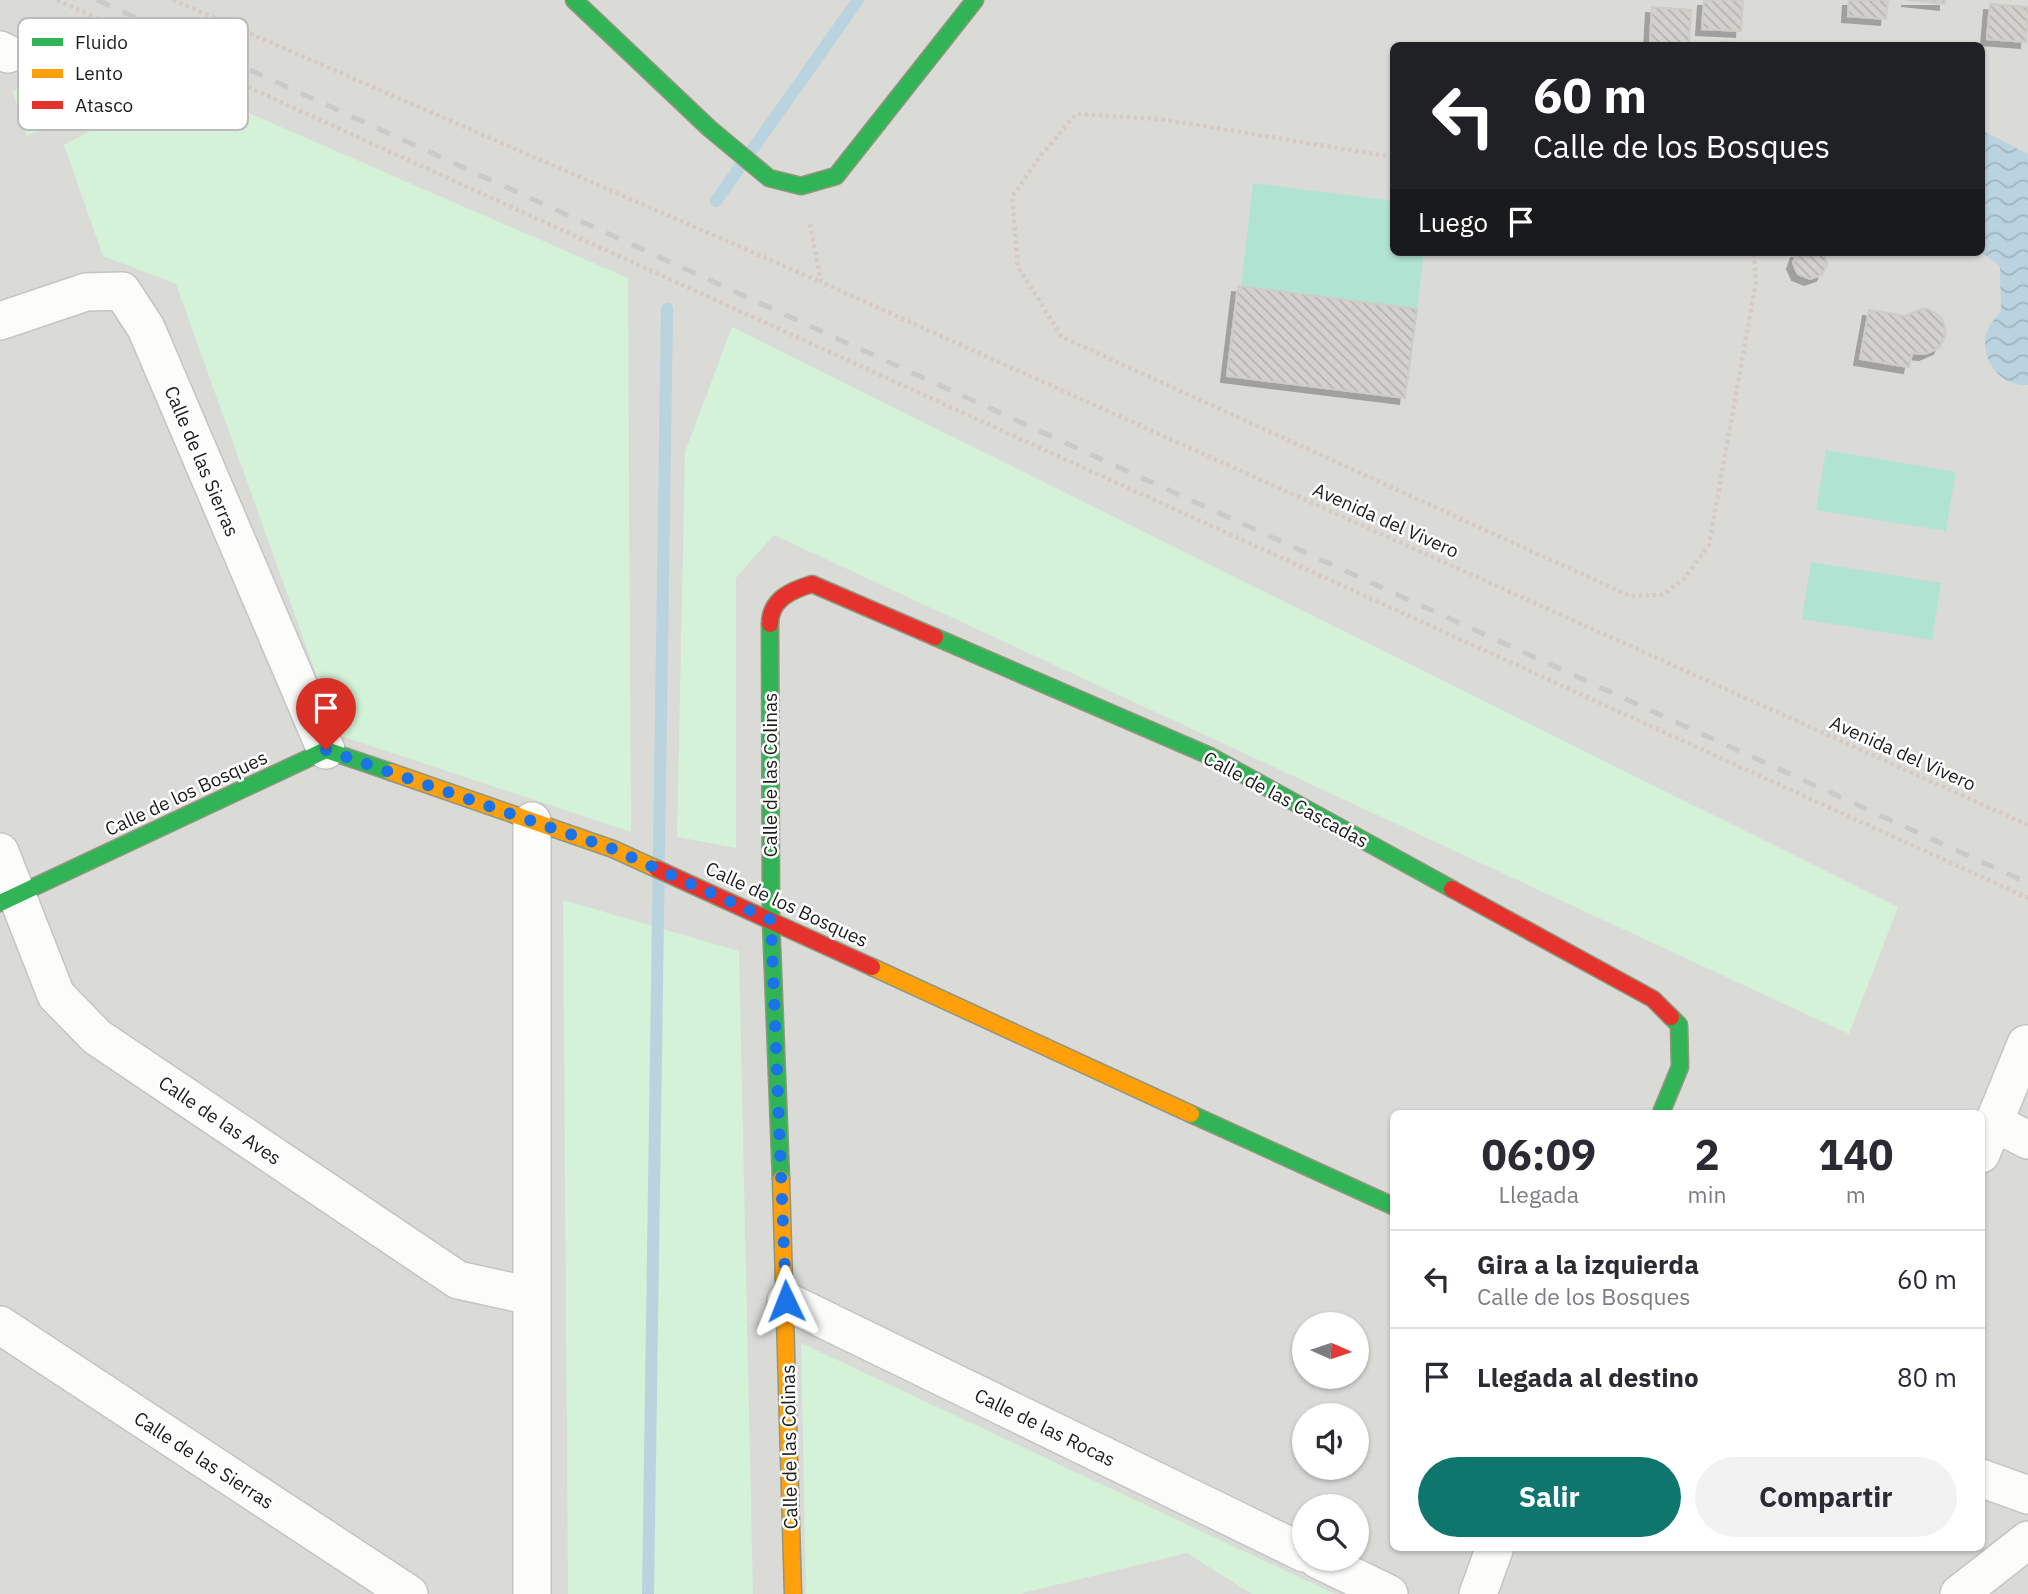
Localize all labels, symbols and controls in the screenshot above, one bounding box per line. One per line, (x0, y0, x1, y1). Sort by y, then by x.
legend (18, 18, 248, 130)
text: Fluido (75, 30, 128, 54)
text: Lento (75, 61, 123, 85)
text: 60 m (1533, 63, 1647, 126)
icon: left (1418, 70, 1509, 161)
text: Atasco (75, 93, 133, 117)
text: Calle de los Bosques (1533, 125, 1830, 167)
icon: arrive (1502, 203, 1540, 241)
text: Luego (1418, 205, 1488, 239)
street label: Calle de las Sierras (159, 382, 245, 540)
street label: Avenida del Vivero (1309, 477, 1463, 563)
pin (296, 678, 356, 750)
icon: arrive (307, 689, 345, 727)
street label: Calle de las Colinas (758, 693, 782, 857)
street label: Avenida del Vivero (1826, 710, 1980, 796)
street label: Calle de los Bosques (101, 745, 271, 841)
street label: Calle de las Cascadas (1199, 745, 1373, 853)
street label: Calle de los Bosques (702, 856, 872, 952)
street label: Calle de las Aves (154, 1070, 286, 1170)
text: 06:09 (1481, 1127, 1596, 1182)
text: 2 (1694, 1127, 1720, 1182)
text: 140 (1818, 1127, 1894, 1182)
text: Llegada (1499, 1179, 1579, 1209)
text: min (1688, 1179, 1726, 1209)
text: m (1846, 1179, 1866, 1209)
text: Gira a la izquierda (1477, 1247, 1699, 1281)
icon: left (1418, 1260, 1456, 1298)
text: 60 m (1897, 1262, 1957, 1296)
position arrow (749, 1264, 823, 1338)
text: Calle de los Bosques (1477, 1281, 1691, 1311)
north arrow (1292, 1312, 1368, 1390)
map controls (1292, 1312, 1369, 1571)
icon: arrive (1418, 1358, 1456, 1396)
text: Llegada al destino (1477, 1360, 1699, 1394)
text: 80 m (1897, 1360, 1957, 1394)
street label: Calle de las Colinas (776, 1364, 802, 1530)
street label: Calle de las Rocas (971, 1383, 1119, 1471)
button: sound (1292, 1403, 1369, 1480)
street label: Calle de las Sierras (130, 1406, 278, 1514)
button: Salir (1418, 1457, 1681, 1537)
button: Compartir (1695, 1457, 1957, 1537)
button: search (1292, 1494, 1369, 1571)

